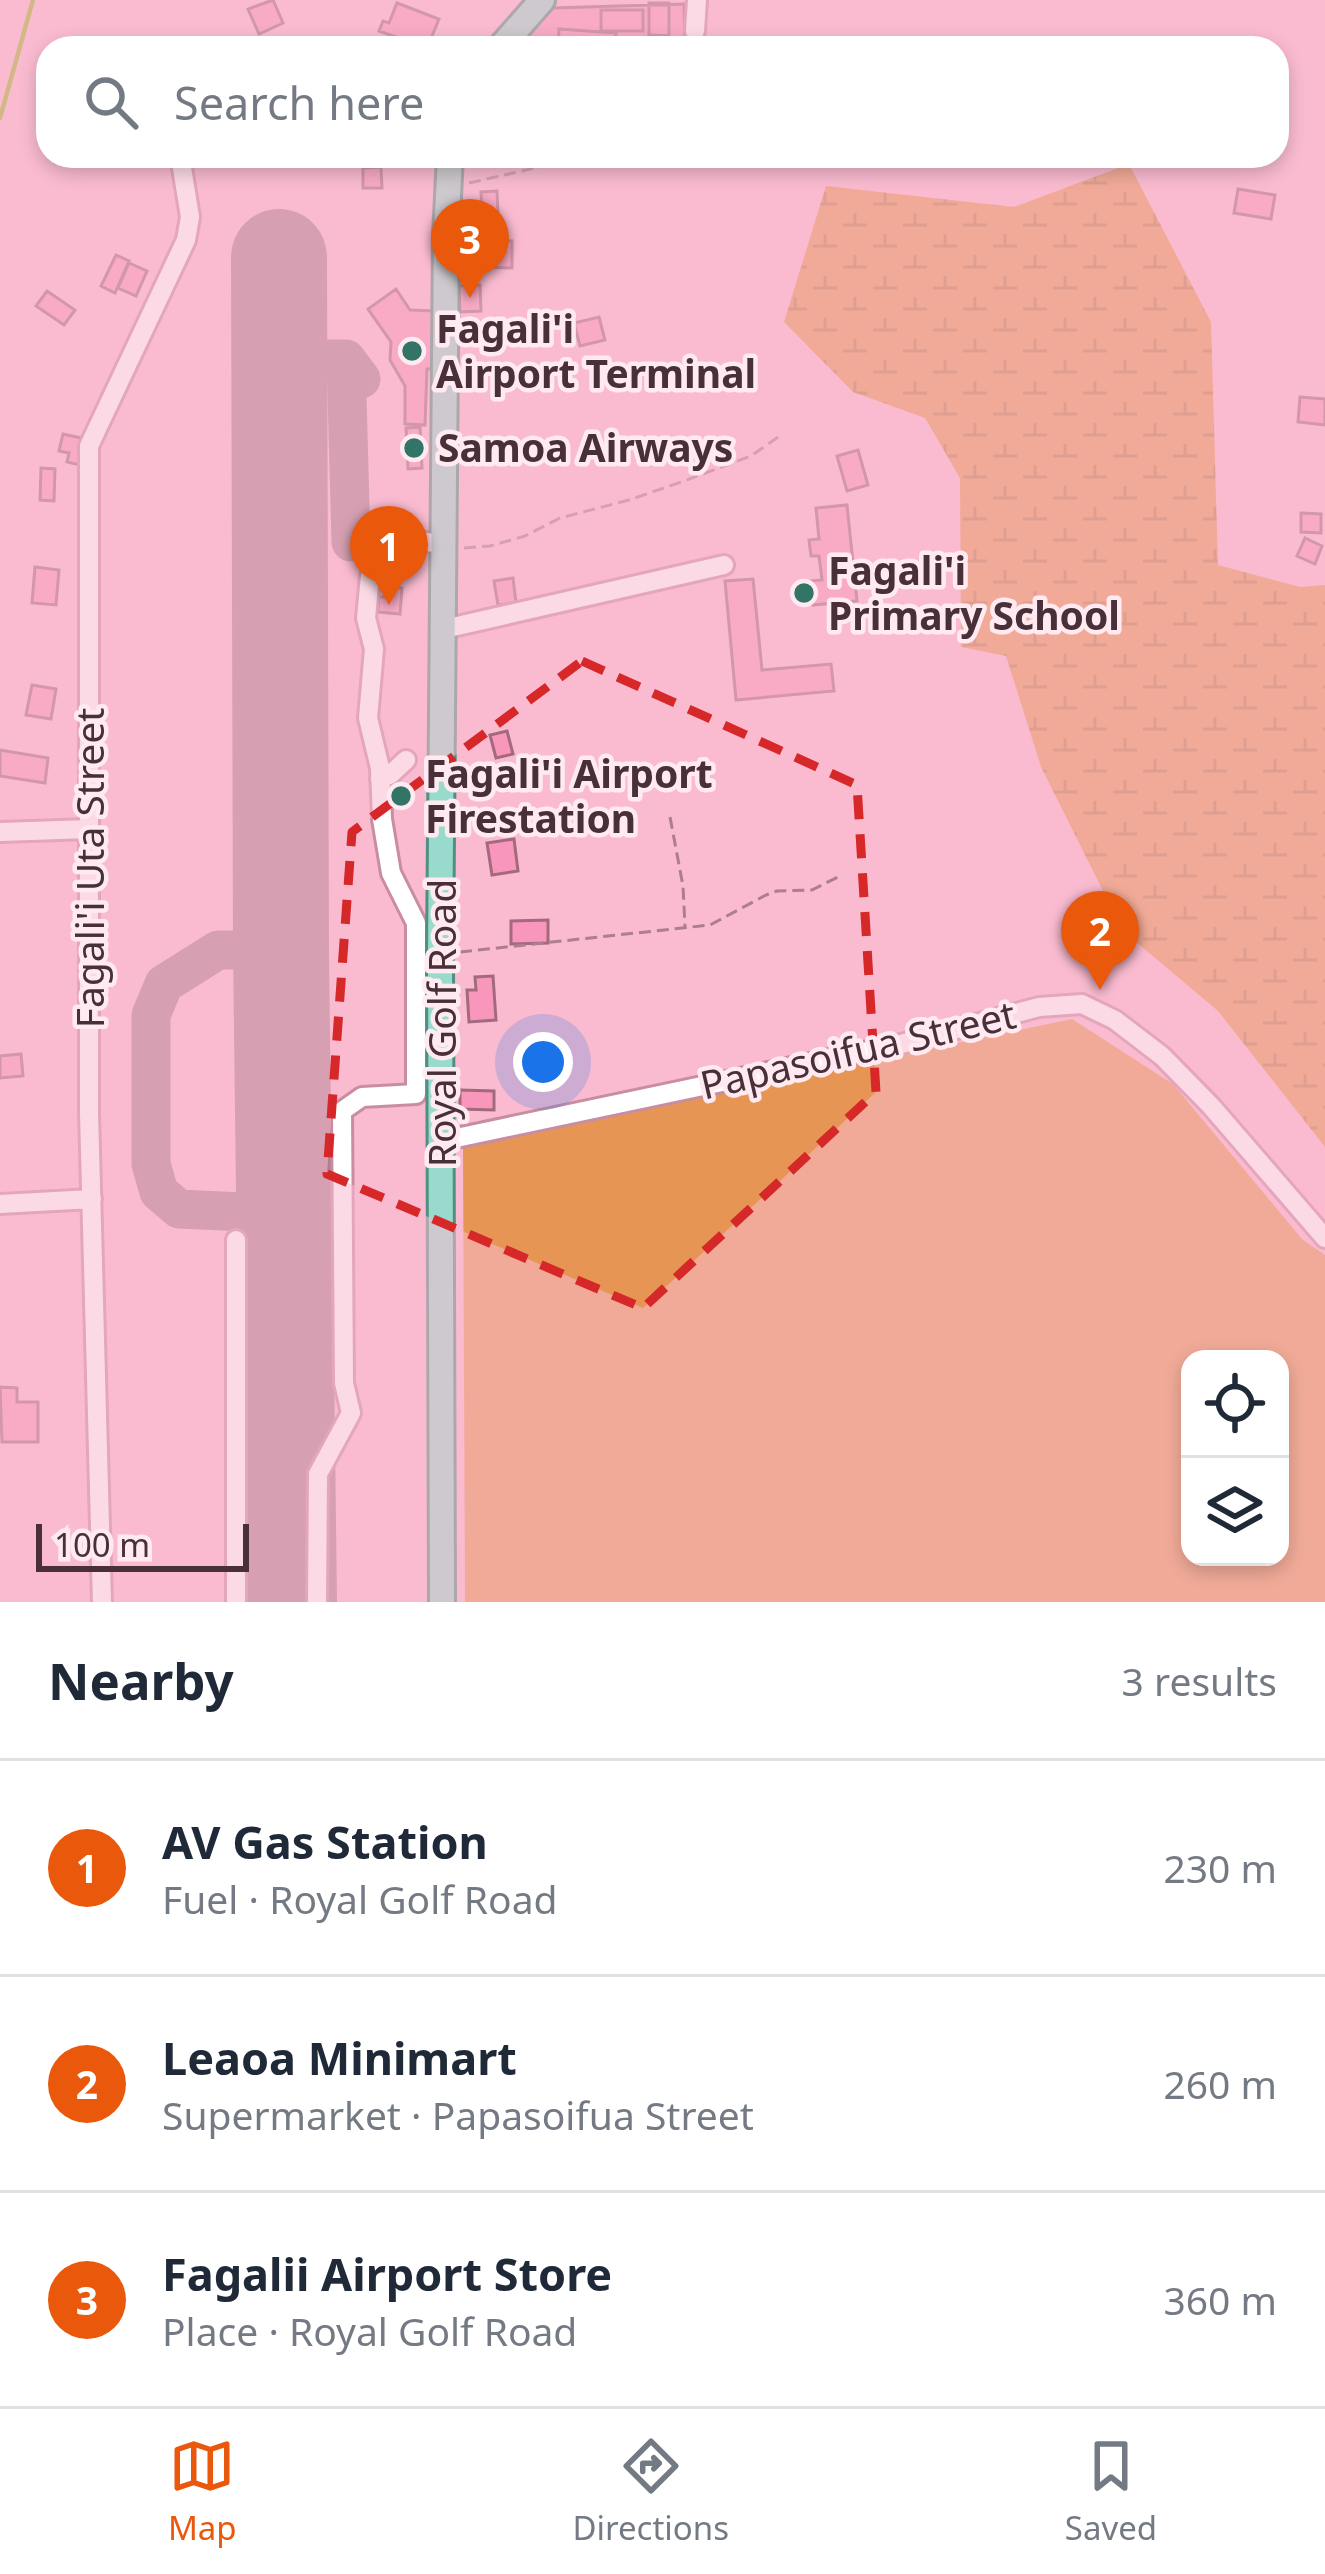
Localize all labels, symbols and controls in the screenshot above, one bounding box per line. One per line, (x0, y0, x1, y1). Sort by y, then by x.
search box (36, 36, 1289, 168)
icon: search (78, 69, 144, 135)
text: Search here (174, 72, 424, 133)
pin: 3 (431, 199, 509, 298)
place label: Fagali'i Airport Terminal (436, 301, 756, 399)
marker: Fagali'i Airport Terminal (399, 338, 425, 364)
place label: Samoa Airways (438, 420, 733, 473)
marker: Samoa Airways (401, 435, 427, 461)
pin: 1 (350, 506, 428, 605)
place label: Fagali'i Primary School (828, 543, 1120, 641)
marker: Fagali'i Primary School (791, 580, 817, 606)
street label: Fagali'i Uta Street (62, 708, 115, 1028)
place label: Fagali'i Airport Firestation (425, 746, 713, 844)
marker: Fagali'i Airport Firestation (388, 783, 414, 809)
street label: Royal Golf Road (414, 879, 467, 1167)
pin: 2 (1061, 891, 1139, 990)
street label: Papasoifua Street (695, 986, 1021, 1111)
your location (513, 1032, 573, 1092)
map controls (1181, 1350, 1289, 1566)
button: locate (1181, 1350, 1289, 1458)
button: layers (1181, 1458, 1289, 1566)
scale bar (36, 1518, 249, 1571)
text: 100 m (54, 1522, 150, 1567)
text: Nearby (48, 1645, 234, 1715)
text: 3 results (1122, 1654, 1277, 1707)
text: AV Gas Station (162, 1811, 488, 1872)
text: 1 (76, 1841, 98, 1894)
text: 230 m (1163, 1841, 1277, 1894)
text: Fuel · Royal Golf Road (162, 1872, 558, 1925)
text: Leaoa Minimart (162, 2027, 517, 2088)
text: 2 (76, 2057, 98, 2110)
text: 260 m (1163, 2057, 1277, 2110)
text: Supermarket · Papasoifua Street (162, 2088, 754, 2141)
text: Fagalii Airport Store (162, 2243, 612, 2304)
text: 3 (76, 2273, 98, 2326)
text: 360 m (1163, 2273, 1277, 2326)
text: Place · Royal Golf Road (162, 2304, 577, 2357)
tab: Map (168, 2433, 237, 2550)
tab: Directions (572, 2433, 729, 2550)
tab: Saved (1065, 2433, 1157, 2550)

